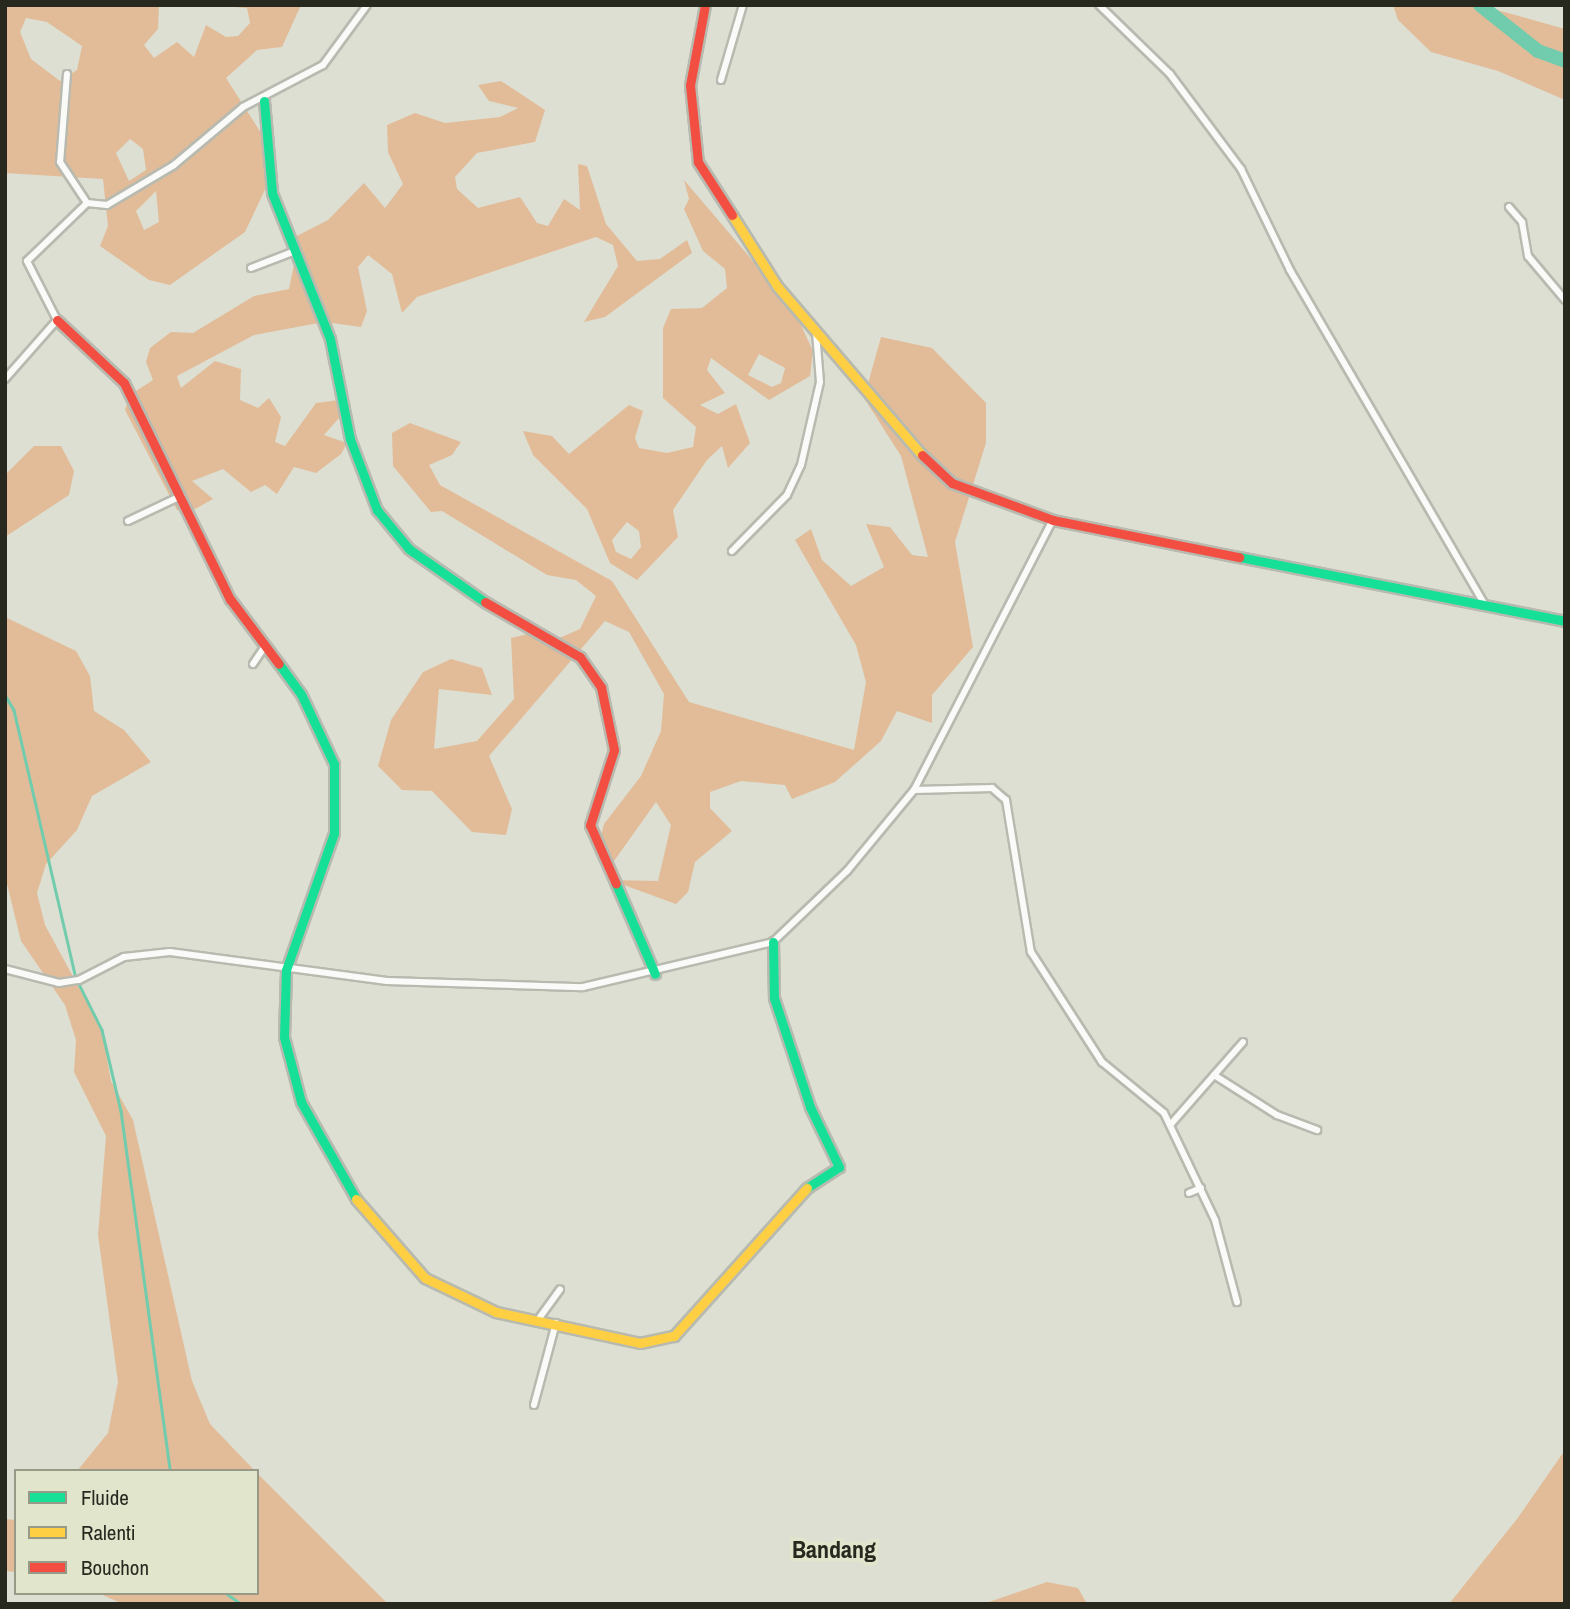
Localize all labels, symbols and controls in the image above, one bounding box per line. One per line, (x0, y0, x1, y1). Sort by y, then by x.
legend (14, 1469, 259, 1595)
text: Fluide (81, 1483, 129, 1512)
text: Ralenti (81, 1518, 136, 1547)
district label: Bandang (792, 1536, 876, 1564)
text: Bouchon (81, 1553, 149, 1582)

